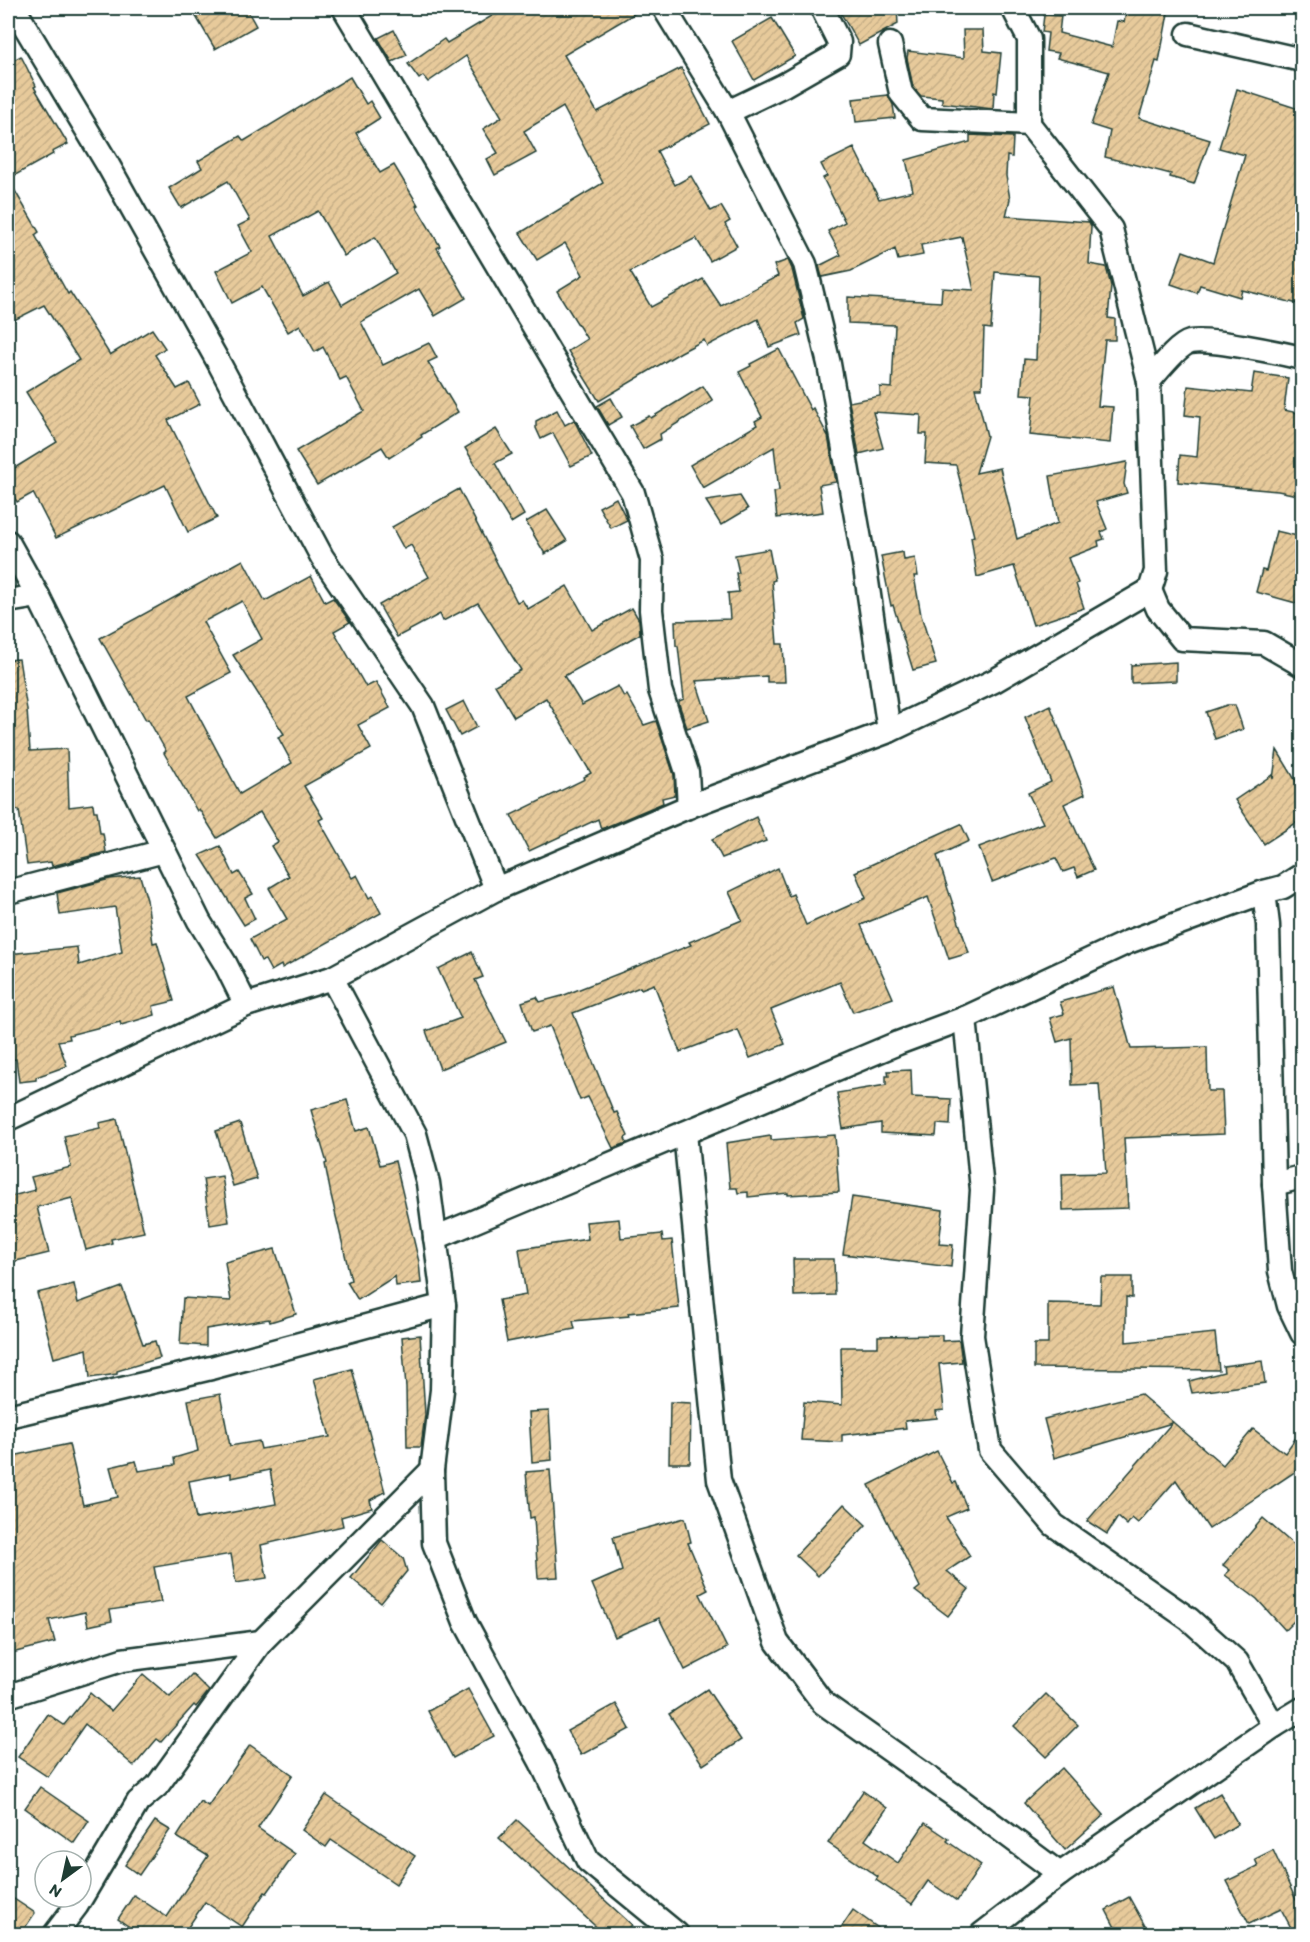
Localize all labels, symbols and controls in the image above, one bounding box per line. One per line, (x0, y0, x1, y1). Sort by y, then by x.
north arrow (33, 1849, 93, 1909)
text: N (45, 1880, 65, 1902)

